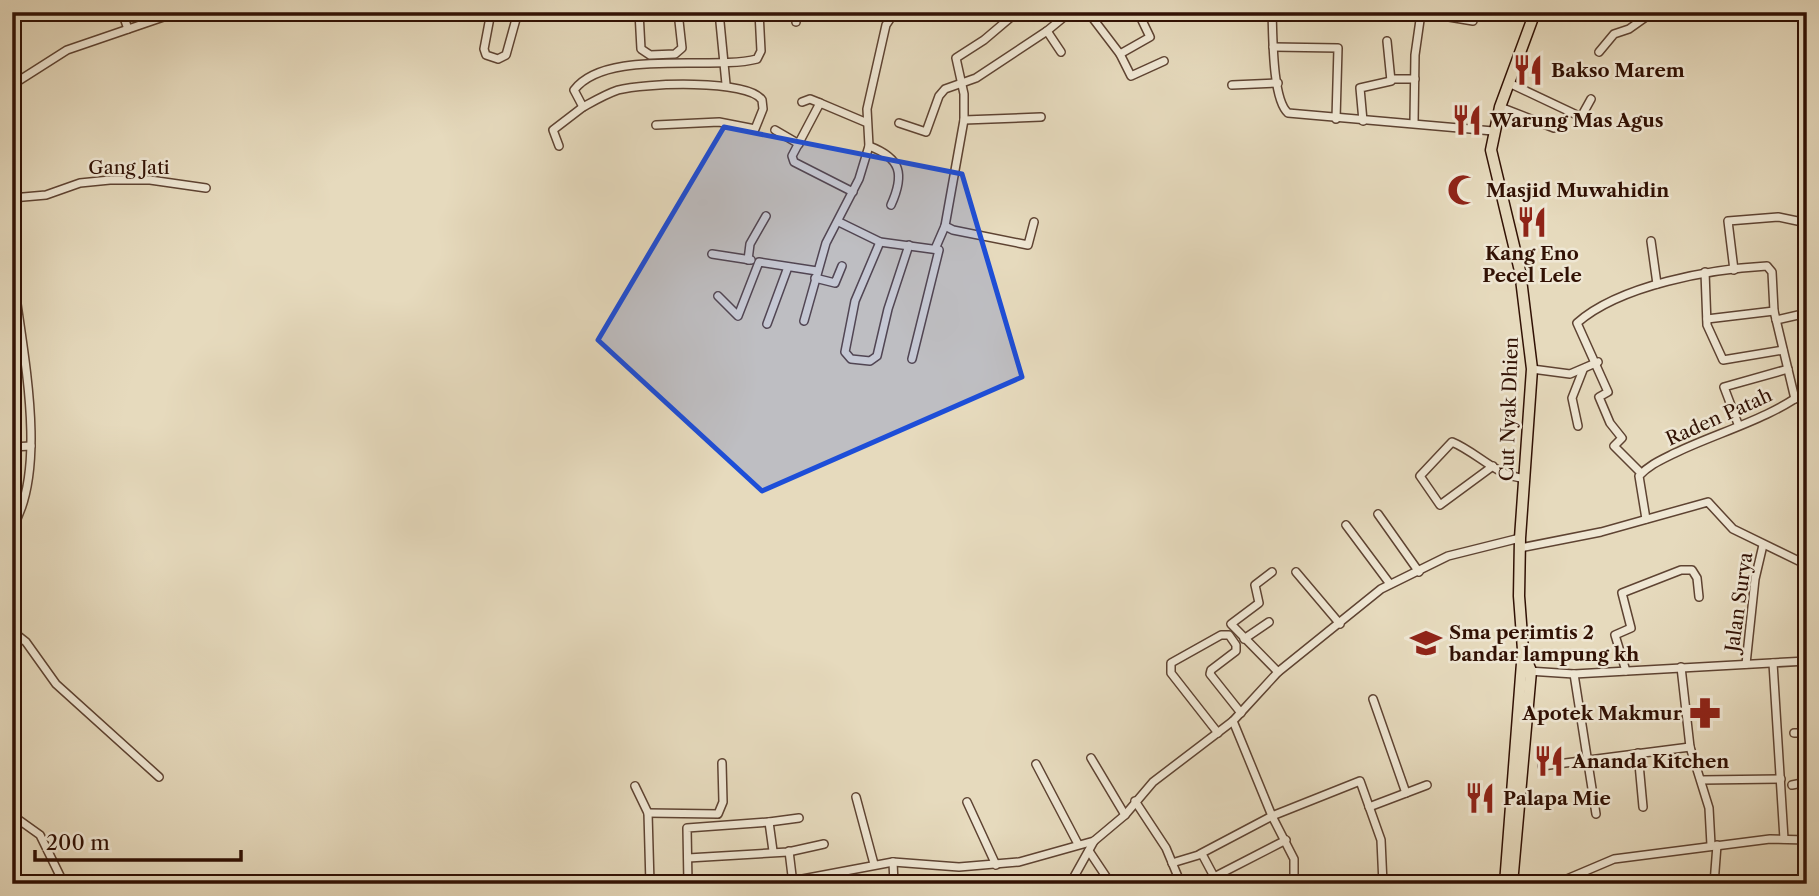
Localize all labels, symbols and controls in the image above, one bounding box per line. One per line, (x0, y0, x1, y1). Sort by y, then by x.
restaurant icon: Bakso Marem (1511, 53, 1545, 87)
place label: Bakso Marem (1551, 59, 1685, 82)
restaurant icon: Warung Mas Agus (1450, 103, 1484, 137)
place label: Warung Mas Agus (1489, 109, 1664, 132)
street label: Gang Jati (88, 156, 170, 179)
mosque icon: Masjid Muwahidin (1446, 173, 1480, 207)
place label: Masjid Muwahidin (1486, 179, 1669, 202)
restaurant icon: Kang Eno Pecel Lele (1515, 205, 1549, 239)
place label: Kang Eno Pecel Lele (1482, 242, 1582, 287)
street label: Cut Nyak Dhien (1495, 336, 1523, 482)
street label: Raden Patah (1662, 383, 1776, 451)
street label: Jalan Surya (1720, 551, 1757, 656)
place label: Sma perimtis 2 bandar lampung kh (1448, 621, 1639, 666)
school or university icon: Sma perimtis 2 bandar lampung kh (1409, 626, 1443, 660)
pharmacy icon: Apotek Makmur (1688, 696, 1722, 730)
place label: Apotek Makmur (1521, 702, 1683, 725)
restaurant icon: Ananda Kitchen (1532, 744, 1566, 778)
place label: Ananda Kitchen (1571, 750, 1729, 773)
restaurant icon: Palapa Mie (1463, 781, 1497, 815)
place label: Palapa Mie (1503, 787, 1611, 810)
scale bar (35, 819, 242, 863)
text: 200 m (46, 830, 110, 855)

